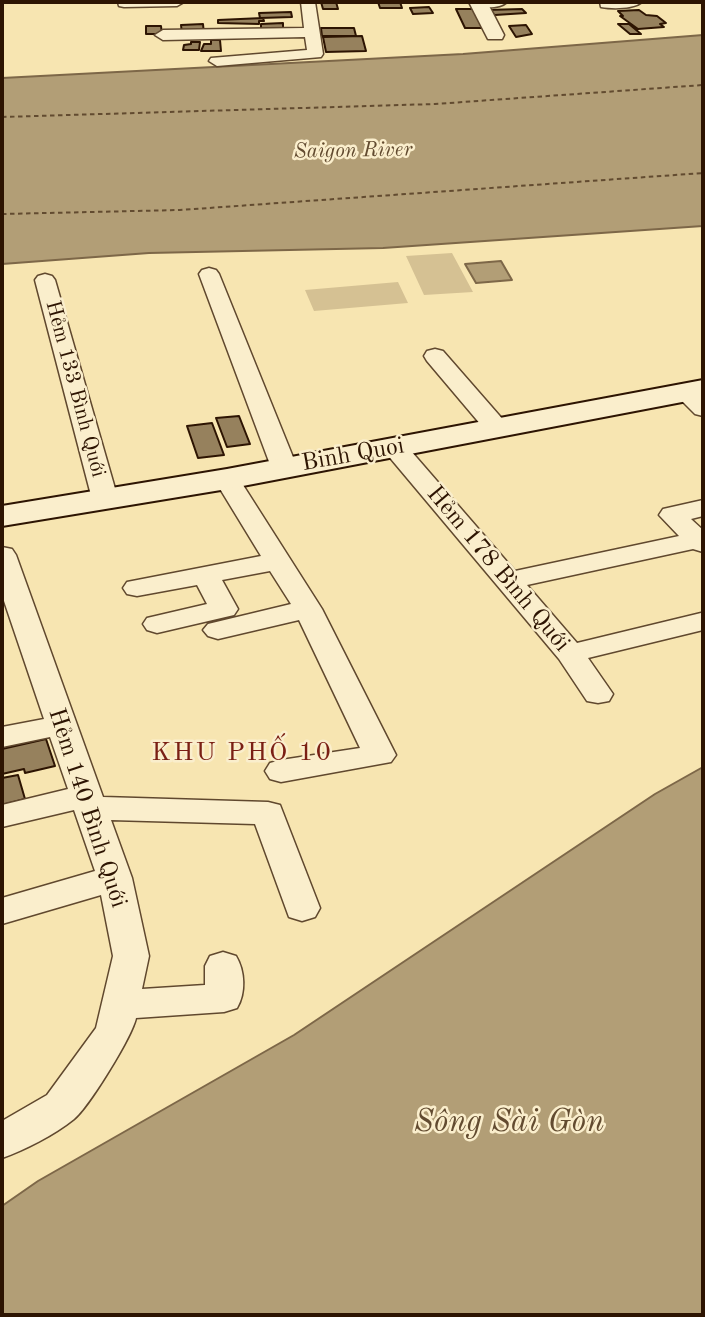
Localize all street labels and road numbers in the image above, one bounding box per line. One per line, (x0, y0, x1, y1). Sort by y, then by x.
street label: Hẻm 133 Bình Quới (39, 298, 111, 480)
street label: Binh Quoi (299, 432, 407, 478)
street label: Hẻm 178 Bình Quới (420, 480, 576, 658)
street label: Hẻm 140 Bình Quới (41, 705, 133, 911)

